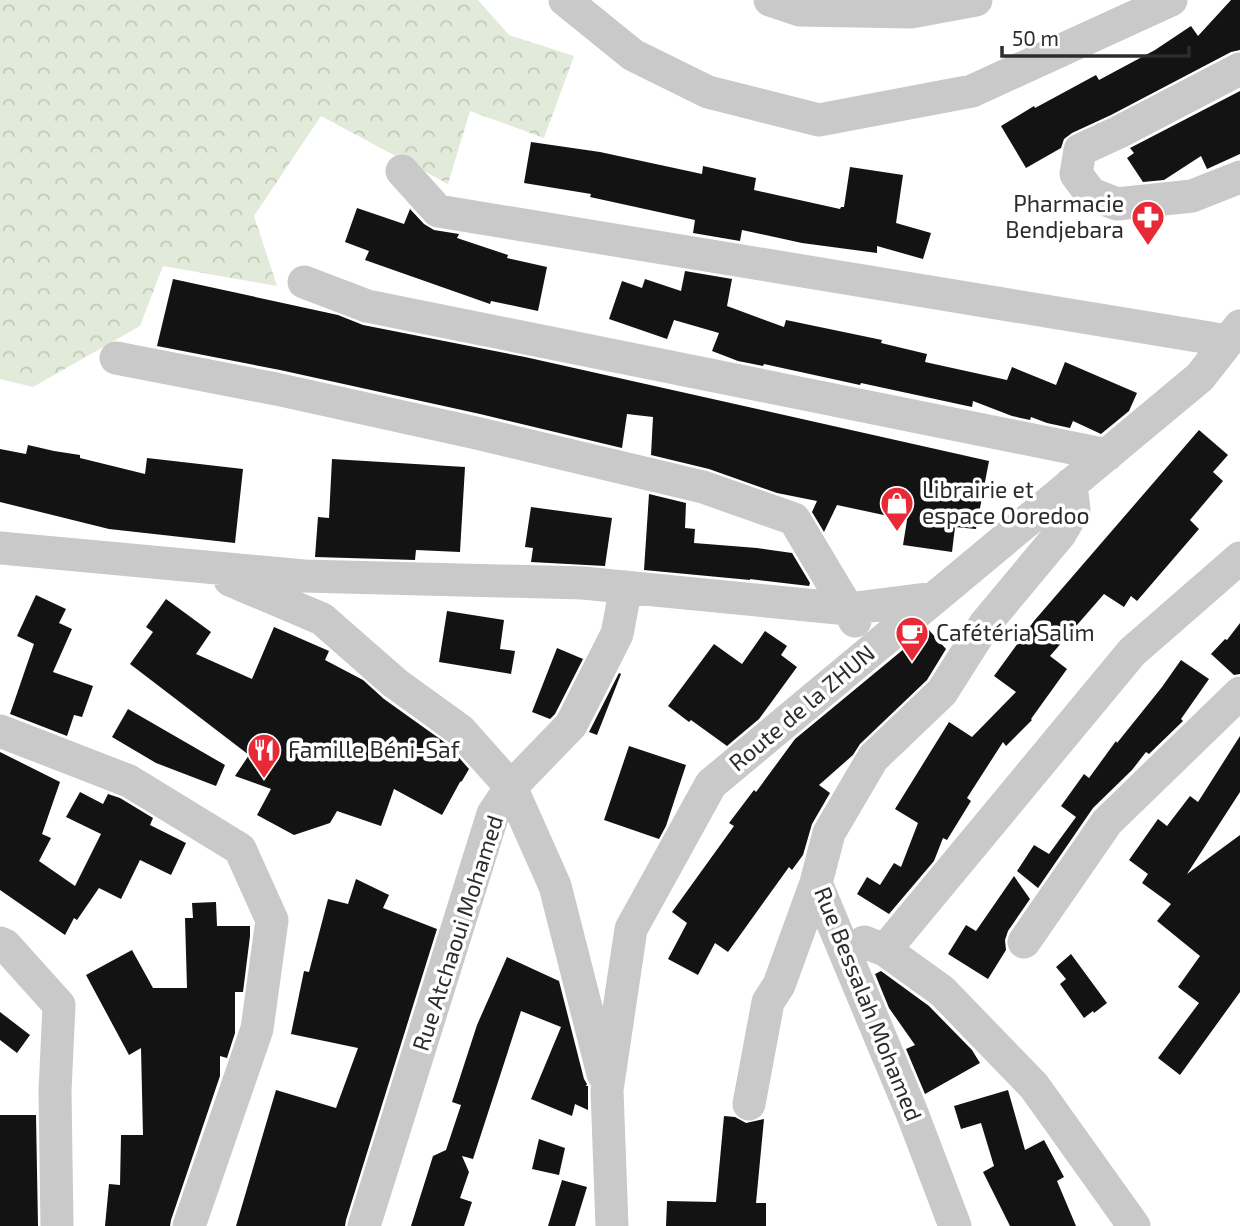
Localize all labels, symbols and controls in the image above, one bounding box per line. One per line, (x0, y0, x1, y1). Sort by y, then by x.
scale bar (1002, 14, 1189, 58)
text: 50 m (1012, 25, 1059, 50)
place label: Pharmacie Bendjebara (1005, 189, 1124, 243)
pharmacy icon: Pharmacie Bendjebara (1129, 198, 1167, 247)
place label: Librairie et espace Ooredoo (922, 475, 1090, 529)
shop icon: Librairie et espace Ooredoo (878, 484, 916, 533)
cafe icon: Cafétéria Salim (893, 614, 931, 663)
place label: Cafétéria Salim (936, 618, 1095, 646)
street label: Route de la ZHUN (723, 638, 880, 776)
restaurant icon: Famille Béni-Saf (245, 731, 283, 780)
place label: Famille Béni-Saf (288, 735, 461, 763)
street label: Rue Atchaoui Mohamed (406, 811, 508, 1054)
street label: Rue Bessalah Mohamed (809, 882, 929, 1125)

